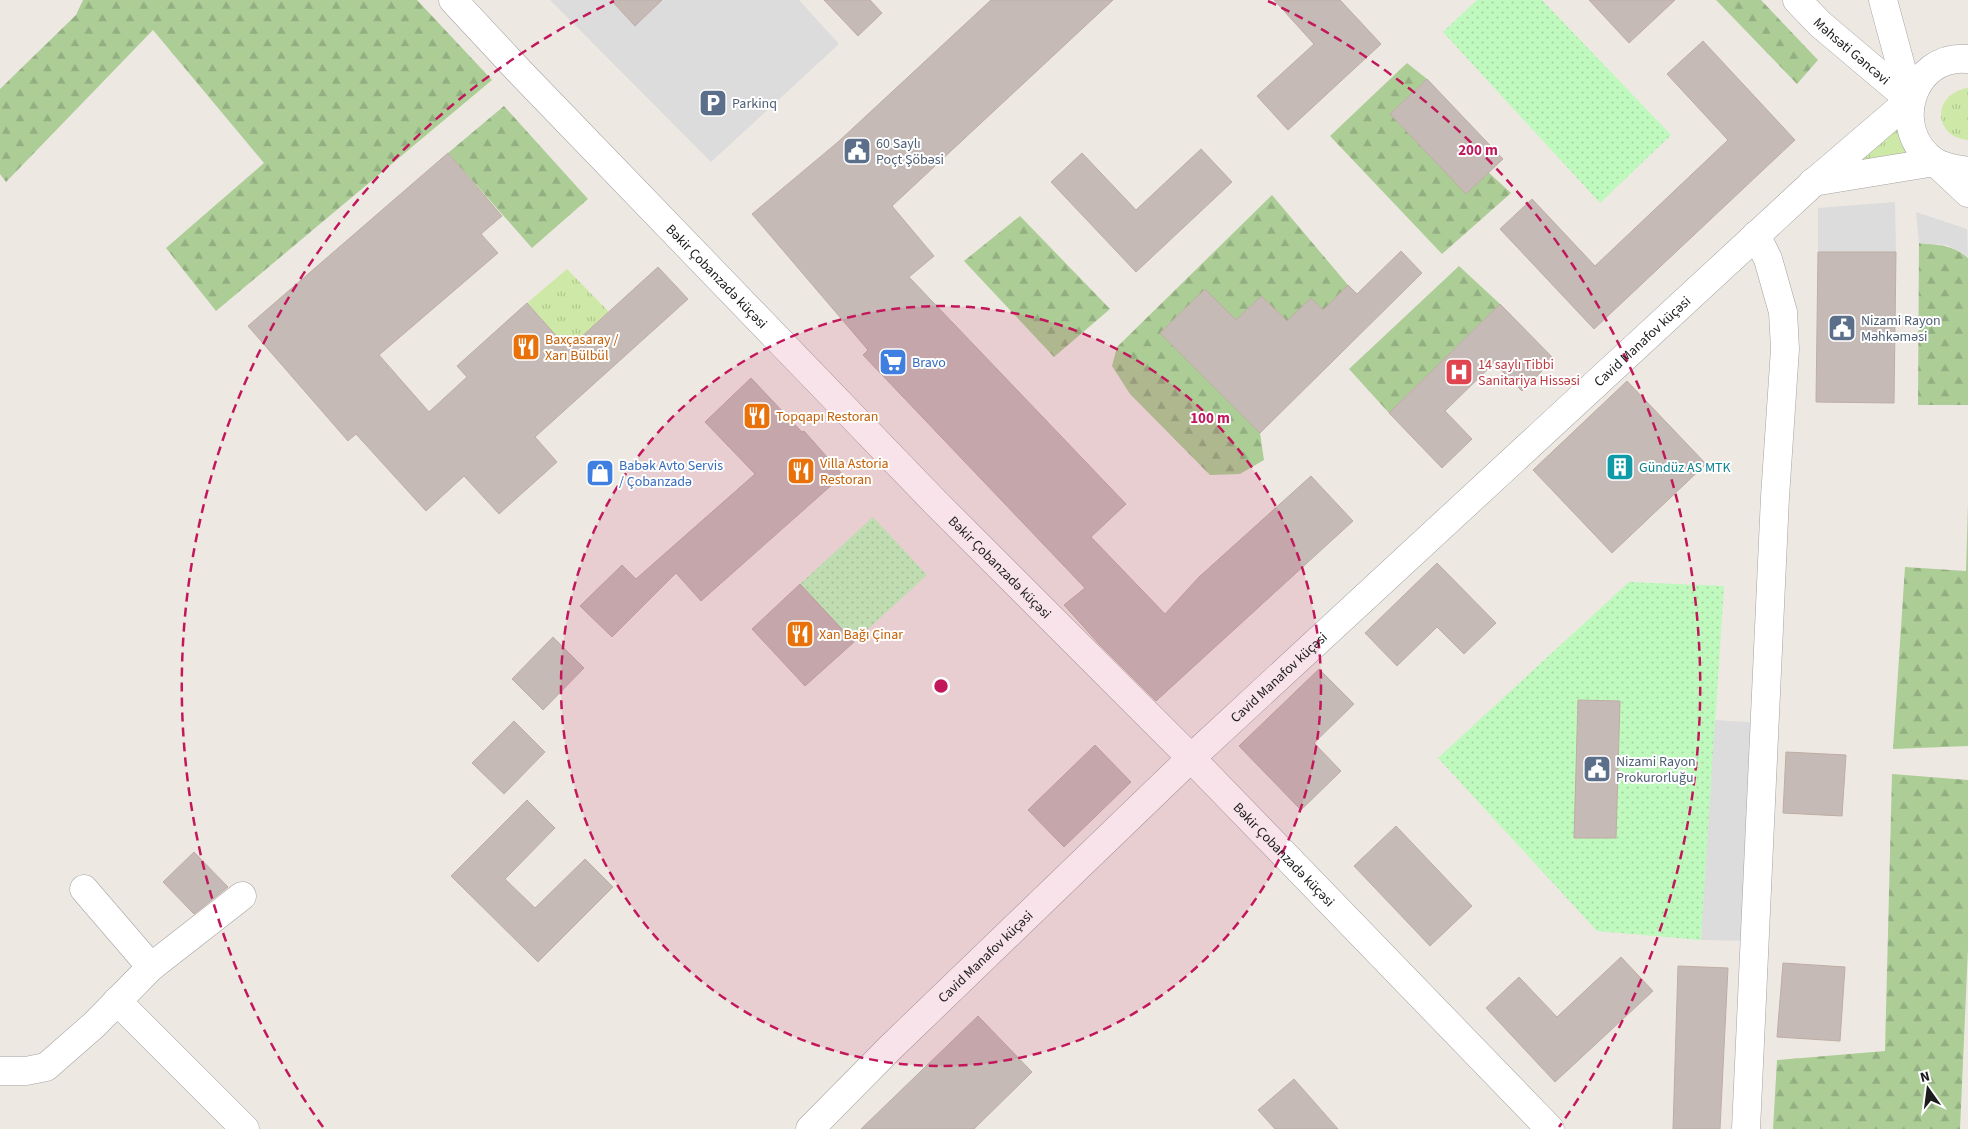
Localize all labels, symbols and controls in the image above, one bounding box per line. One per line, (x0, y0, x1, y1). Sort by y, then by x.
street label: Məhsəti Gəncəvi (1808, 14, 1894, 90)
parking icon: Parkinq (698, 88, 728, 118)
place label: Parkinq (732, 94, 777, 114)
place label: 60 Saylı Poçt Şöbəsi (876, 134, 944, 170)
public building icon: 60 Saylı Poçt Şöbəsi (842, 136, 872, 166)
text: 200 m (1458, 140, 1498, 161)
street label: Bəkir Çobanzadə küçəsi (661, 220, 772, 334)
street label: Cavid Manafov küçəsi (1590, 292, 1696, 392)
place label: Nizami Rayon Məhkəməsi (1861, 311, 1941, 347)
public building icon: Nizami Rayon Məhkəməsi (1827, 313, 1857, 343)
place label: Baxçasaray / Xarı Bülbül (545, 330, 618, 366)
restaurant icon: Baxçasaray / Xarı Bülbül (511, 332, 541, 362)
supermarket icon: Bravo (878, 347, 908, 377)
place label: Bravo (912, 353, 946, 373)
place label: 14 saylı Tibbi Sanitariya Hissəsi (1478, 355, 1580, 391)
hospital icon: 14 saylı Tibbi Sanitariya Hissəsi (1444, 357, 1474, 387)
restaurant icon: Topqapı Restoran (742, 401, 772, 431)
place label: Topqapı Restoran (776, 407, 879, 427)
text: 100 m (1190, 408, 1230, 429)
building icon: Gündüz AS MTK (1605, 452, 1635, 482)
place label: Villa Astoria Restoran (820, 454, 889, 490)
place label: Babək Avto Servis / Çobanzadə (619, 456, 723, 492)
restaurant icon: Villa Astoria Restoran (786, 456, 816, 486)
shop icon: Babək Avto Servis / Çobanzadə (585, 458, 615, 488)
place label: Gündüz AS MTK (1639, 458, 1732, 478)
street label: Bəkir Çobanzadə küçəsi (943, 512, 1055, 624)
restaurant icon: Xan Bağı Çinar (785, 619, 815, 649)
place label: Xan Bağı Çinar (819, 625, 903, 645)
street label: Cavid Manafov küçəsi (1226, 628, 1332, 728)
centre of rings (932, 677, 950, 695)
place label: Nizami Rayon Prokurorluğu (1616, 752, 1696, 788)
public building icon: Nizami Rayon Prokurorluğu (1582, 754, 1612, 784)
street label: Bəkir Çobanzadə küçəsi (1228, 798, 1339, 912)
street label: Cavid Manafov küçəsi (934, 906, 1038, 1008)
north arrow (1903, 1064, 1953, 1114)
text: N (1918, 1067, 1932, 1088)

